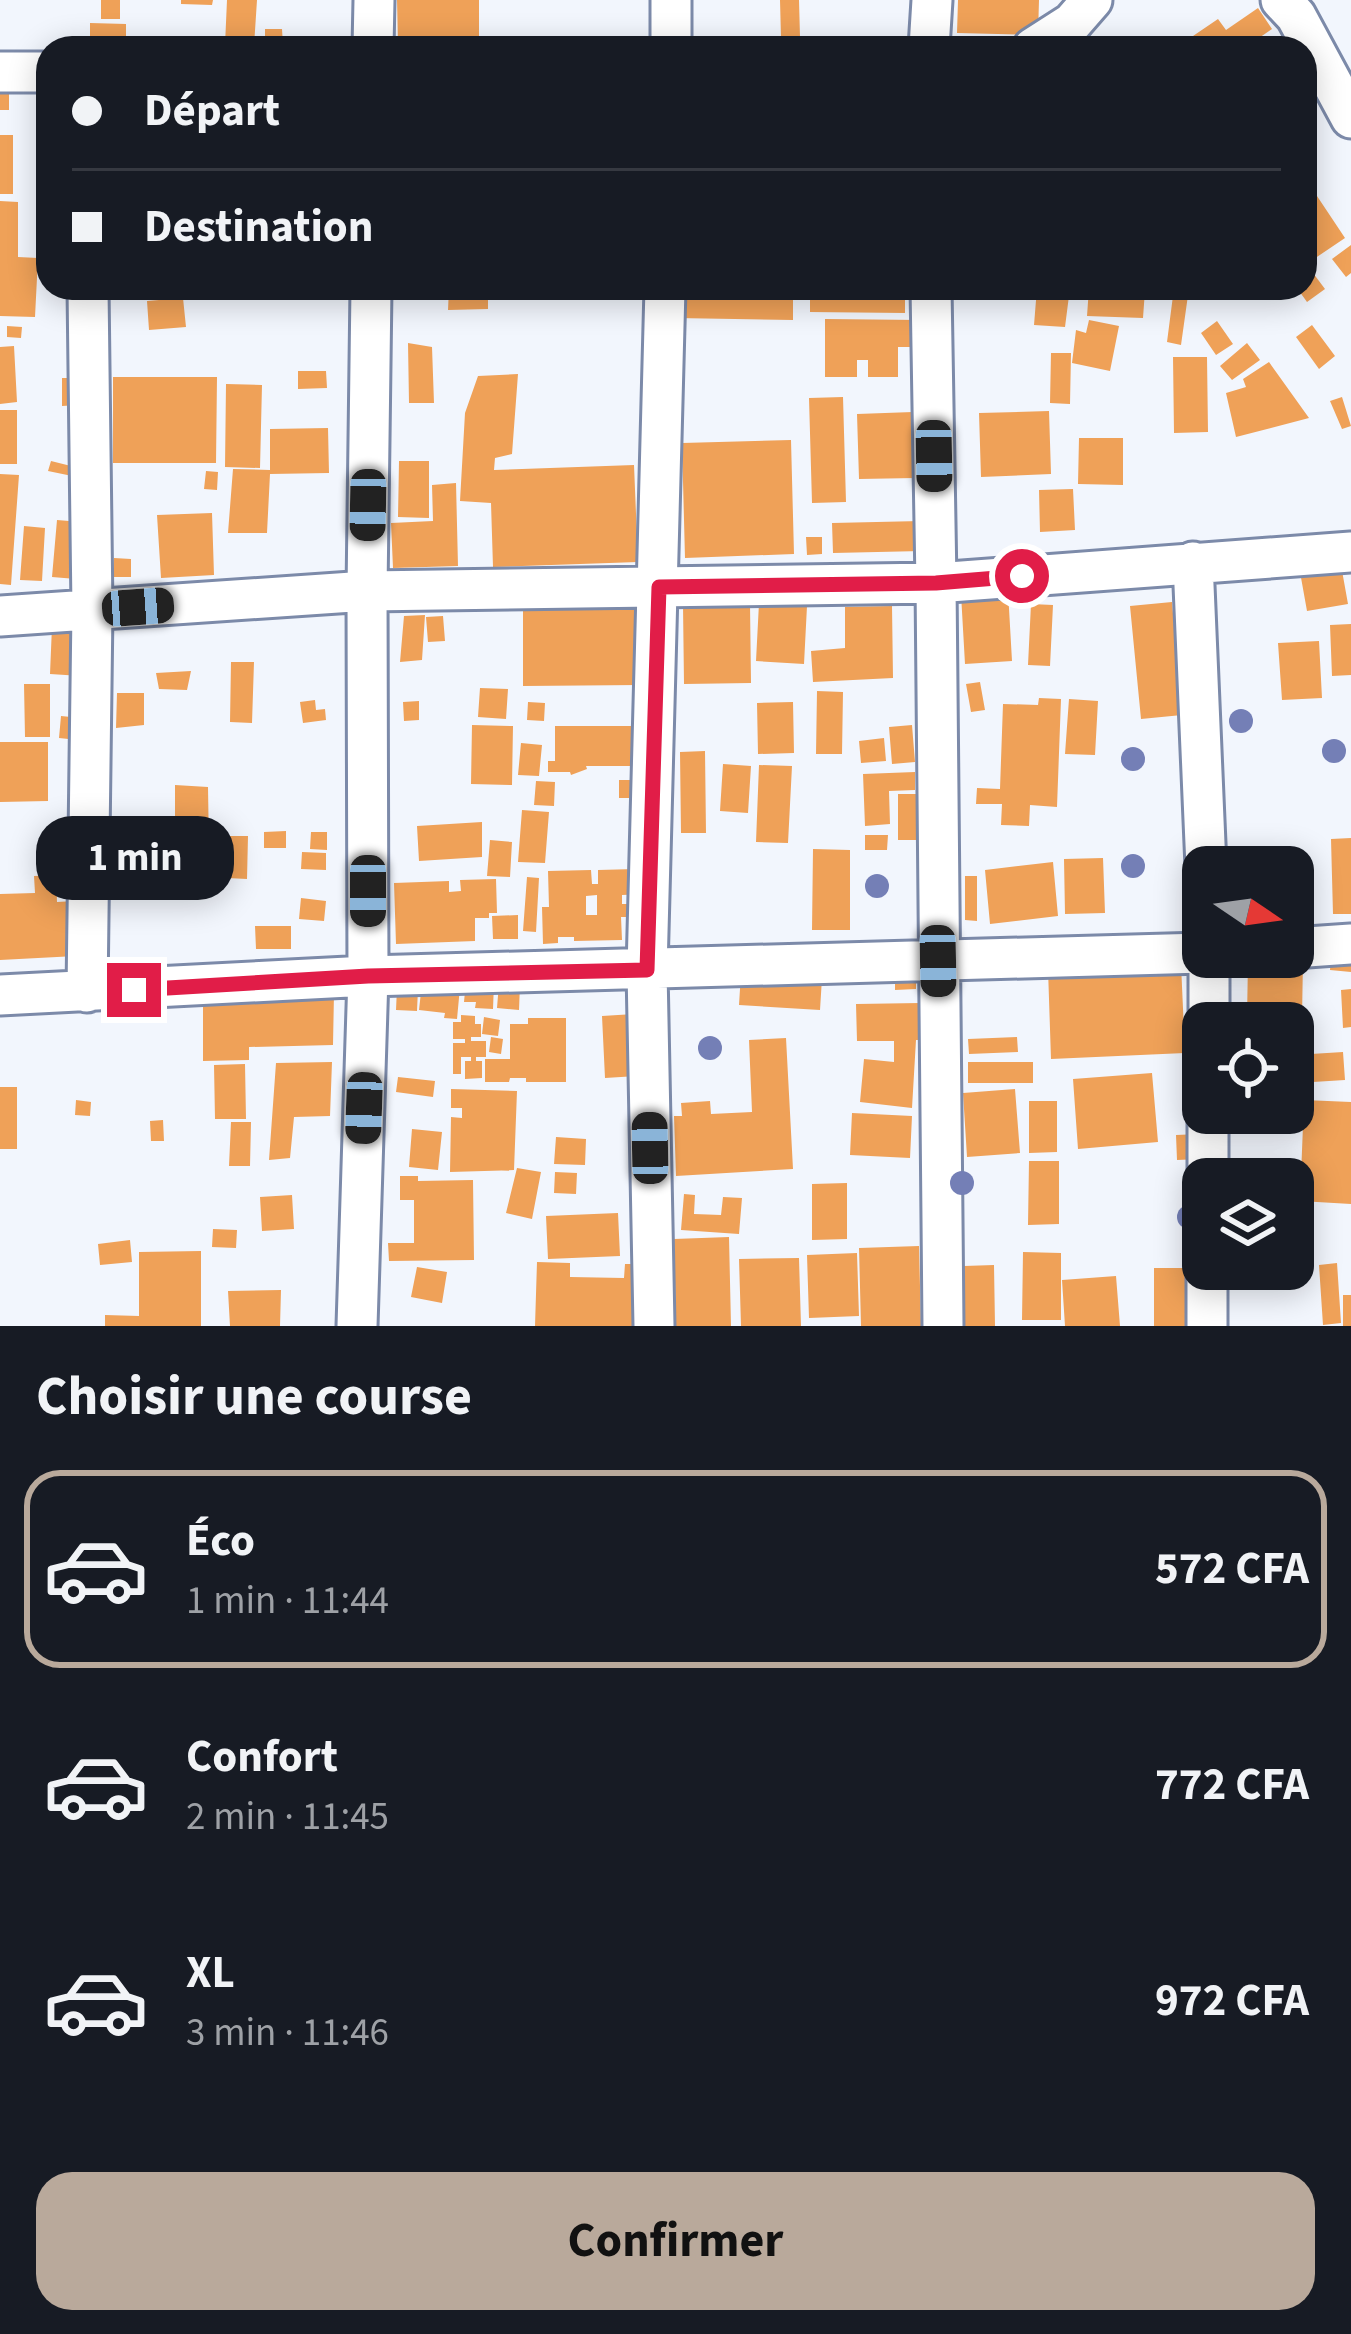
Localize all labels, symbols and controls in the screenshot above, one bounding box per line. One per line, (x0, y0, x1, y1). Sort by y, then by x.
text: Départ (144, 79, 280, 143)
text: Destination (144, 195, 374, 259)
car (915, 420, 953, 492)
car (349, 469, 387, 541)
route start (995, 549, 1049, 603)
car (101, 587, 175, 627)
callout: 1 min (35, 816, 233, 900)
text: 1 min (88, 830, 182, 886)
north arrow (1182, 846, 1314, 978)
map controls (1182, 846, 1314, 1290)
car (350, 855, 386, 927)
car (919, 925, 957, 997)
route end (107, 963, 161, 1017)
button: locate (1182, 1002, 1314, 1134)
car (345, 1071, 383, 1145)
car (631, 1112, 669, 1184)
button: layers (1182, 1158, 1314, 1290)
text: Choisir une course (36, 1359, 472, 1436)
text: Éco (186, 1509, 255, 1573)
icon: car (42, 1515, 150, 1623)
text: 572 CFA (1155, 1537, 1309, 1601)
text: 1 min · 11:44 (186, 1573, 389, 1629)
text: Confort (186, 1725, 338, 1789)
icon: car (42, 1731, 150, 1839)
text: 772 CFA (1155, 1753, 1309, 1817)
text: 2 min · 11:45 (186, 1789, 389, 1845)
text: XL (186, 1941, 235, 2005)
icon: car (42, 1947, 150, 2055)
text: 972 CFA (1155, 1969, 1309, 2033)
text: 3 min · 11:46 (186, 2005, 389, 2061)
button: Confirmer (36, 2172, 1315, 2310)

